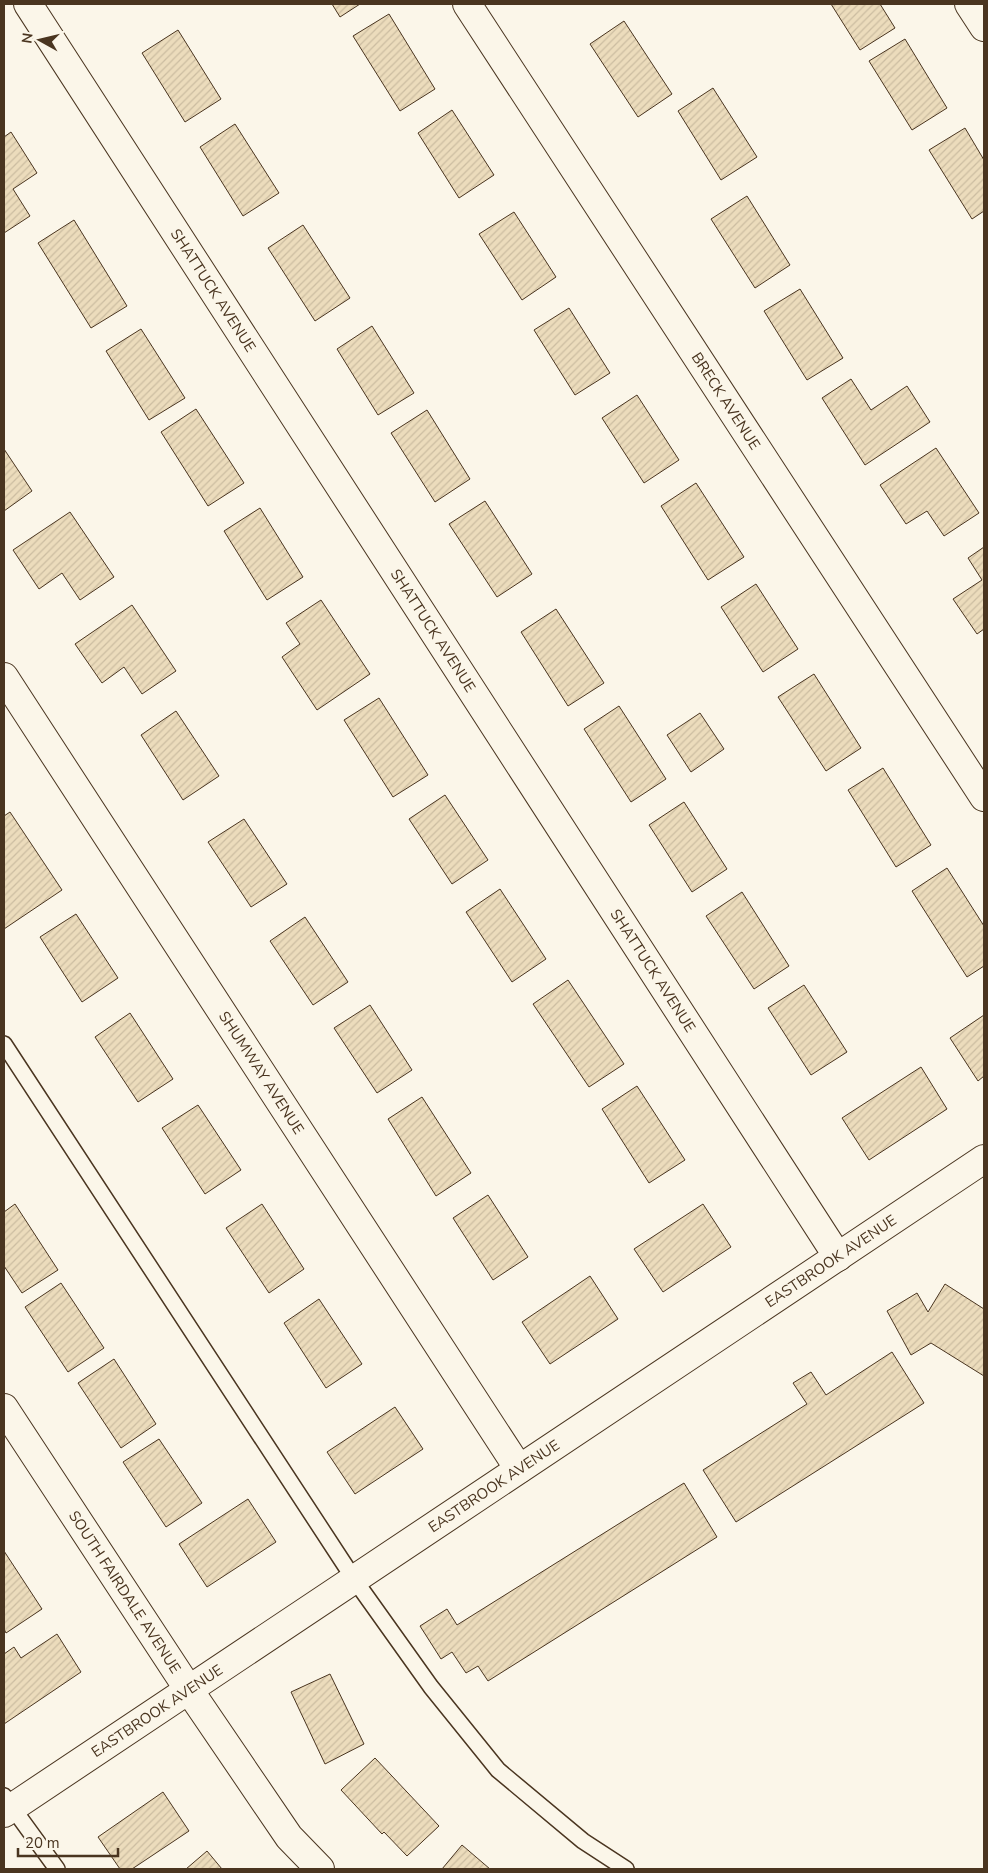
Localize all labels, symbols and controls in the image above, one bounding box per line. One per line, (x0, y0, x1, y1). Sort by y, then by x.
north arrow (15, 15, 65, 65)
text: N (17, 32, 38, 45)
street label: SHATTUCK AVENUE (166, 225, 260, 356)
street label: BRECK AVENUE (687, 349, 765, 454)
street label: SHATTUCK AVENUE (386, 565, 480, 696)
street label: SHATTUCK AVENUE (606, 905, 700, 1036)
street label: SHUMWAY AVENUE (214, 1007, 309, 1138)
street label: EASTBROOK AVENUE (761, 1210, 900, 1312)
street label: EASTBROOK AVENUE (424, 1435, 563, 1537)
street label: SOUTH FAIRDALE AVENUE (64, 1507, 185, 1677)
street label: EASTBROOK AVENUE (88, 1660, 227, 1762)
scale bar (18, 1826, 118, 1858)
text: 20 m (25, 1833, 60, 1853)

